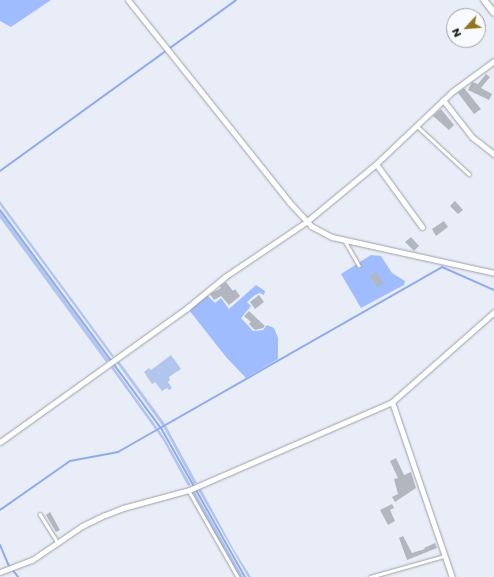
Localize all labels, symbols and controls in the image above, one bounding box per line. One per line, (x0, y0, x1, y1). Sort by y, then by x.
north arrow (446, 8, 486, 48)
text: N (447, 26, 465, 40)

